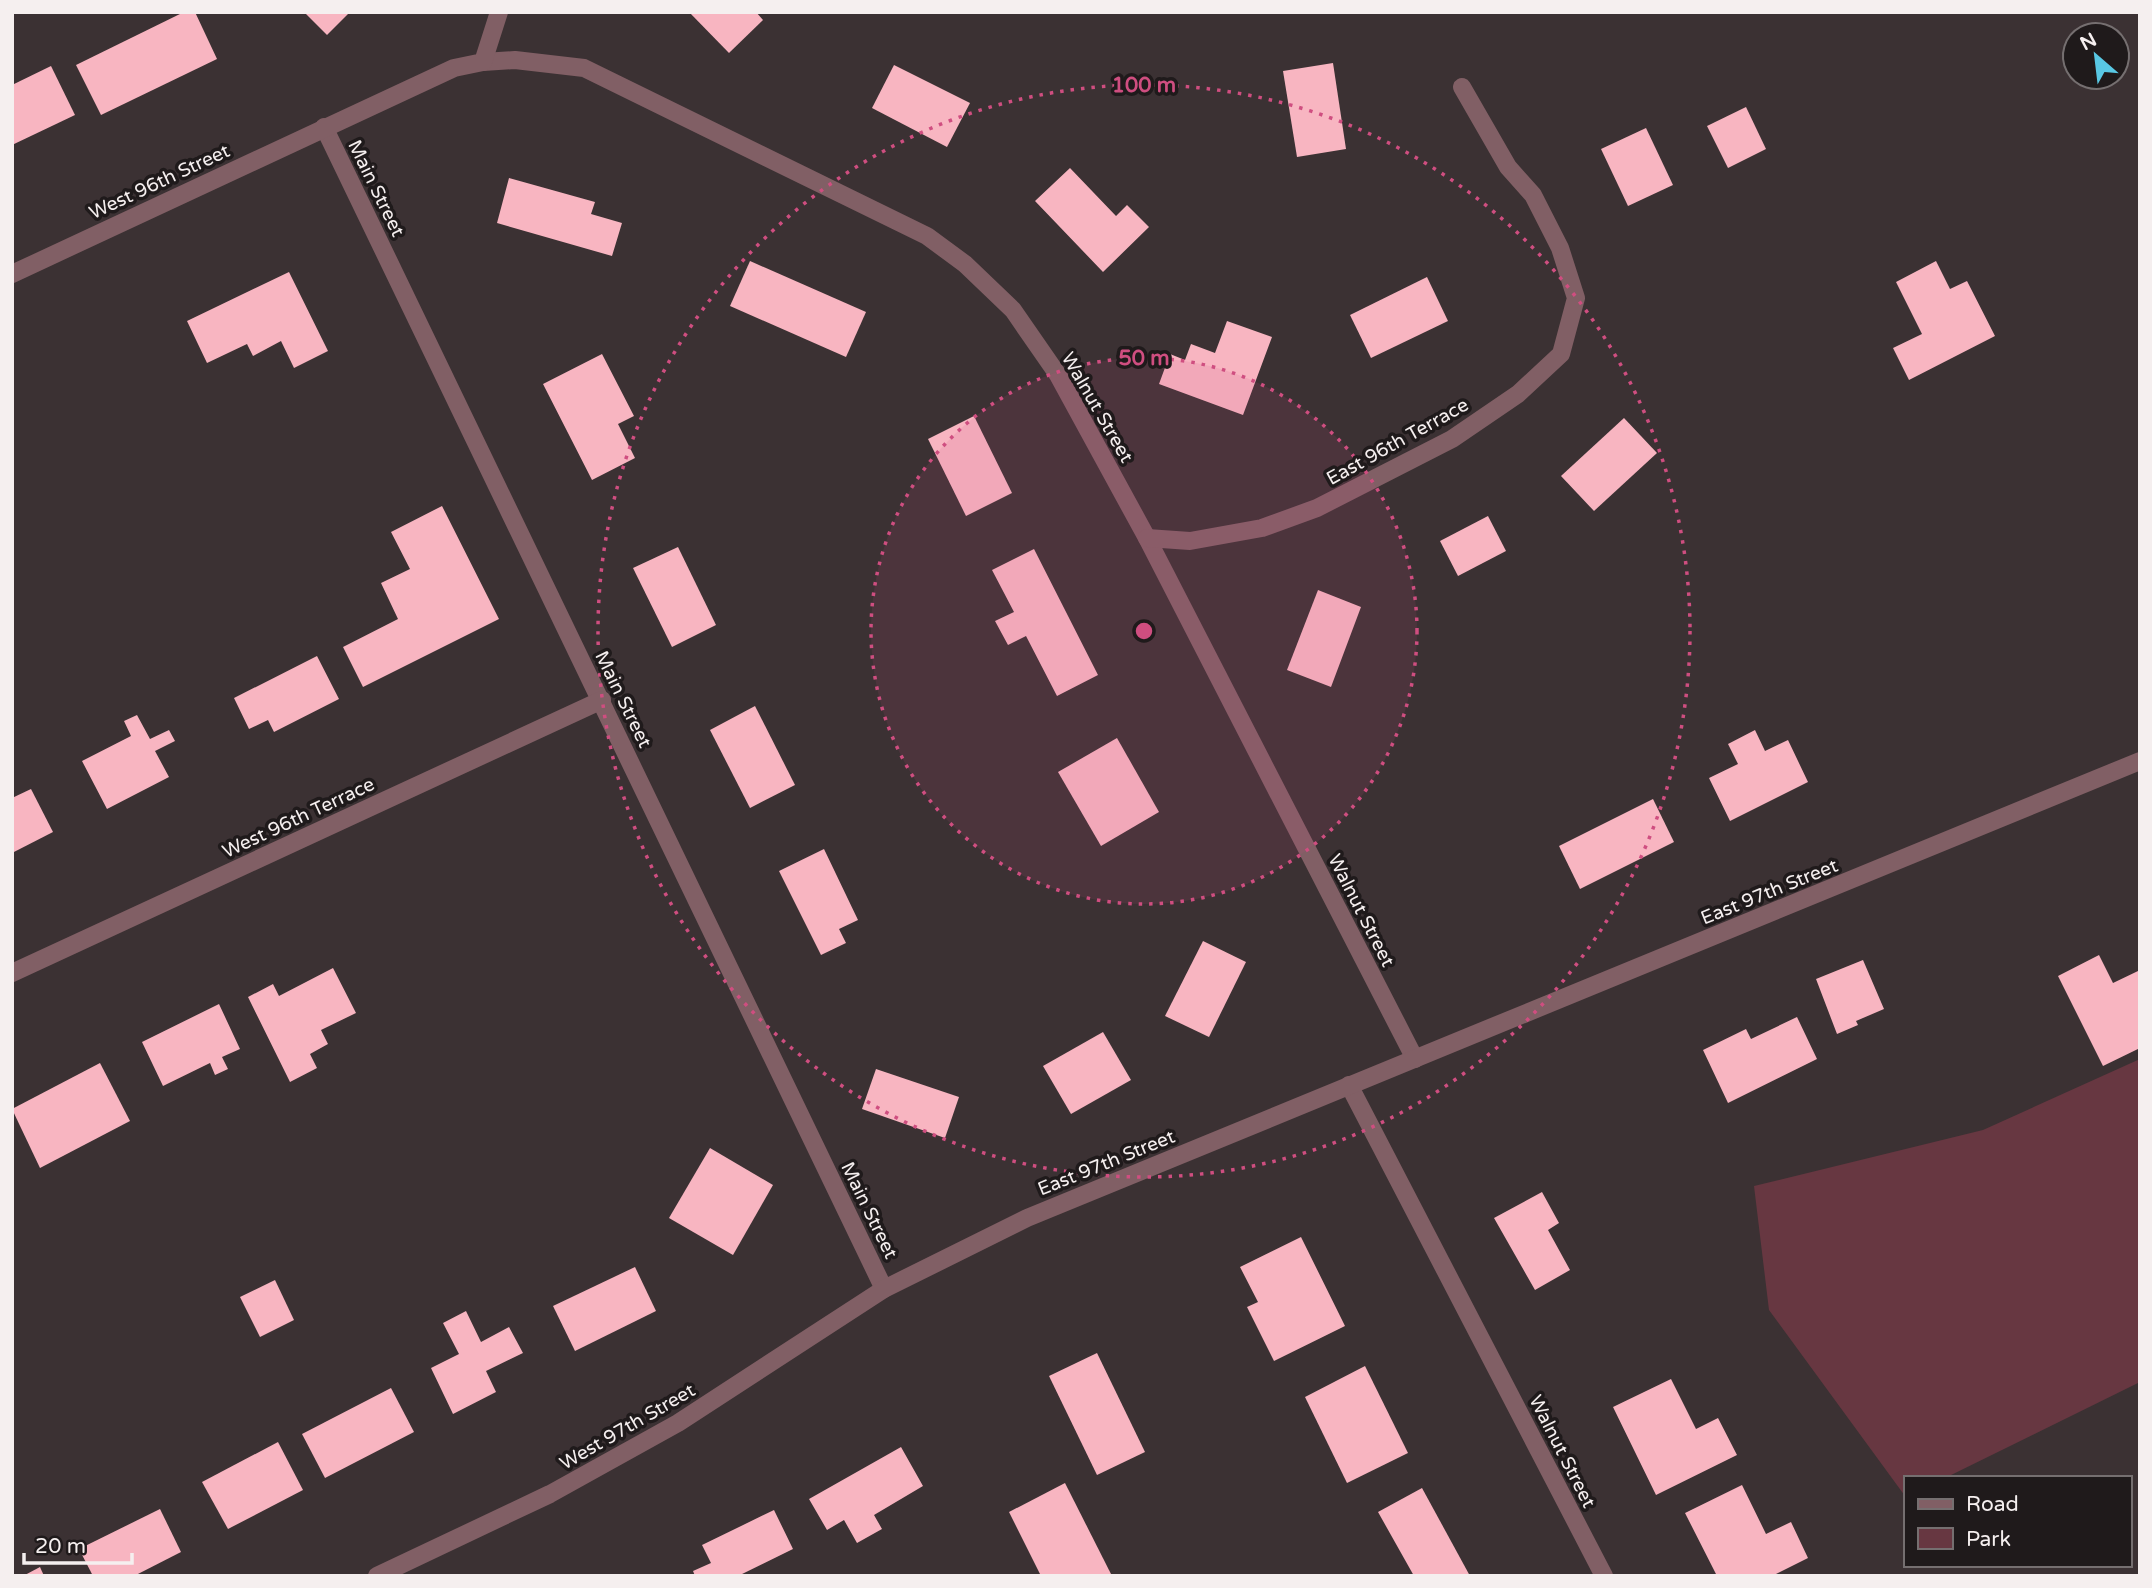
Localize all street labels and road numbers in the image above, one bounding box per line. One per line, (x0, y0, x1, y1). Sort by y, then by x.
street label: Main Street (343, 137, 409, 240)
street label: West 96th Street (86, 140, 233, 224)
street label: Walnut Street (1057, 349, 1138, 466)
street label: East 96th Terrace (1323, 394, 1472, 490)
street label: Main Street (590, 648, 656, 751)
street label: West 96th Terrace (219, 773, 378, 863)
street label: Walnut Street (1323, 850, 1399, 970)
street label: East 97th Street (1698, 854, 1841, 929)
street label: East 97th Street (1035, 1125, 1178, 1200)
street label: Main Street (836, 1159, 902, 1262)
street label: West 97th Street (556, 1379, 699, 1474)
street label: Walnut Street (1524, 1391, 1600, 1511)

